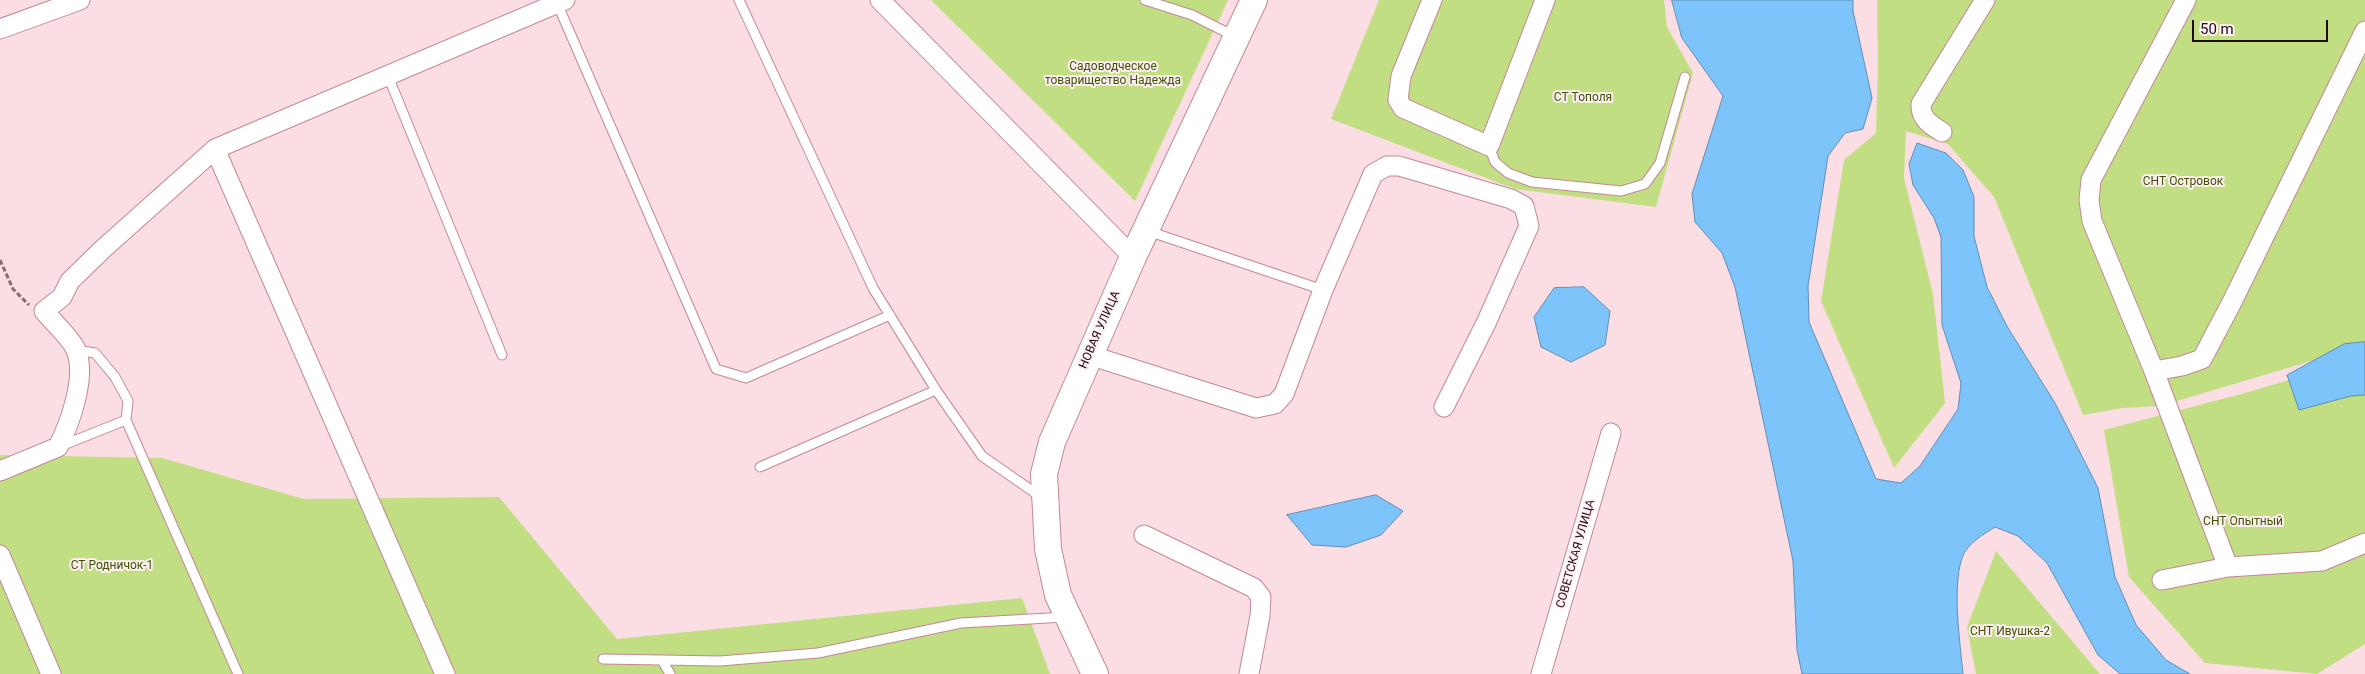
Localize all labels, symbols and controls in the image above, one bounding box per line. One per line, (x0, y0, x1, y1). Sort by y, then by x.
scale bar (2195, 10, 2331, 42)
text: 50 m (2200, 20, 2234, 38)
park label: Садоводческое товарищество Надежда (1045, 60, 1181, 88)
park label: СТ Тополя (1554, 91, 1612, 105)
park label: СНТ Островок (2143, 175, 2223, 189)
street label: НОВАЯ УЛИЦА (1076, 289, 1124, 371)
street label: СОВЕТСКАЯ УЛИЦА (1554, 498, 1598, 610)
park label: СНТ Опытный (2203, 515, 2283, 529)
park label: СТ Родничок-1 (71, 559, 153, 573)
park label: СНТ Ивушка-2 (1970, 625, 2050, 639)

